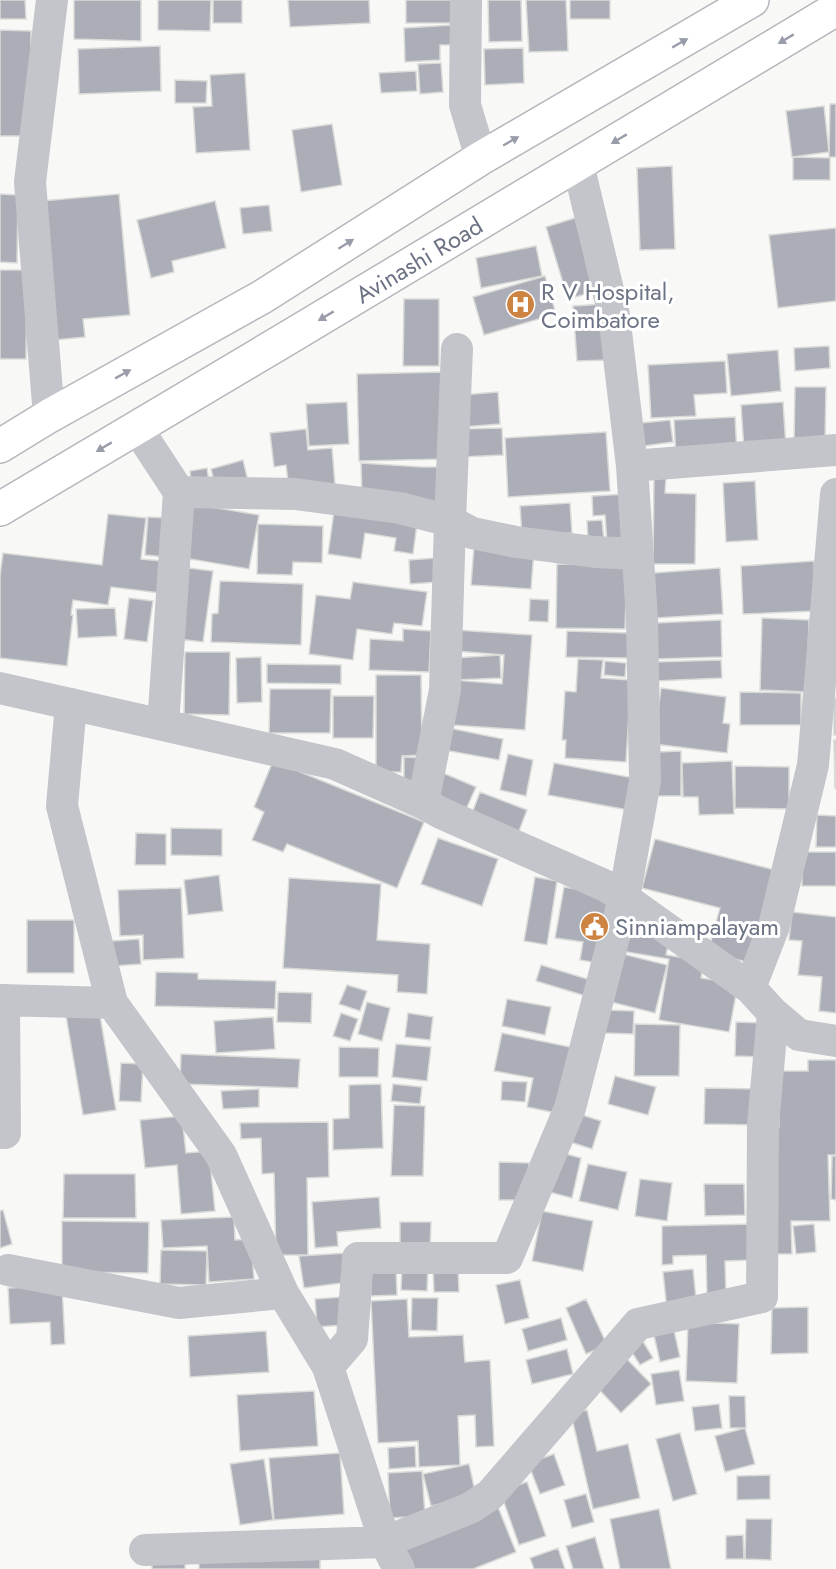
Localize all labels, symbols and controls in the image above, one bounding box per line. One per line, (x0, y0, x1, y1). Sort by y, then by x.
one-way arrow (778, 33, 794, 44)
one-way arrow (671, 38, 688, 48)
one-way arrow (611, 134, 627, 145)
one-way arrow (503, 136, 520, 146)
street label: Avinashi Road (349, 208, 489, 312)
one-way arrow (337, 238, 353, 250)
place label: R V Hospital, Coimbatore (541, 274, 675, 337)
hospital icon: R V Hospital, Coimbatore (504, 289, 536, 321)
one-way arrow (318, 310, 334, 321)
one-way arrow (115, 369, 132, 379)
one-way arrow (96, 442, 112, 453)
place label: Sinniampalayam (615, 909, 779, 944)
public building icon: Sinniampalayam (578, 910, 610, 942)

